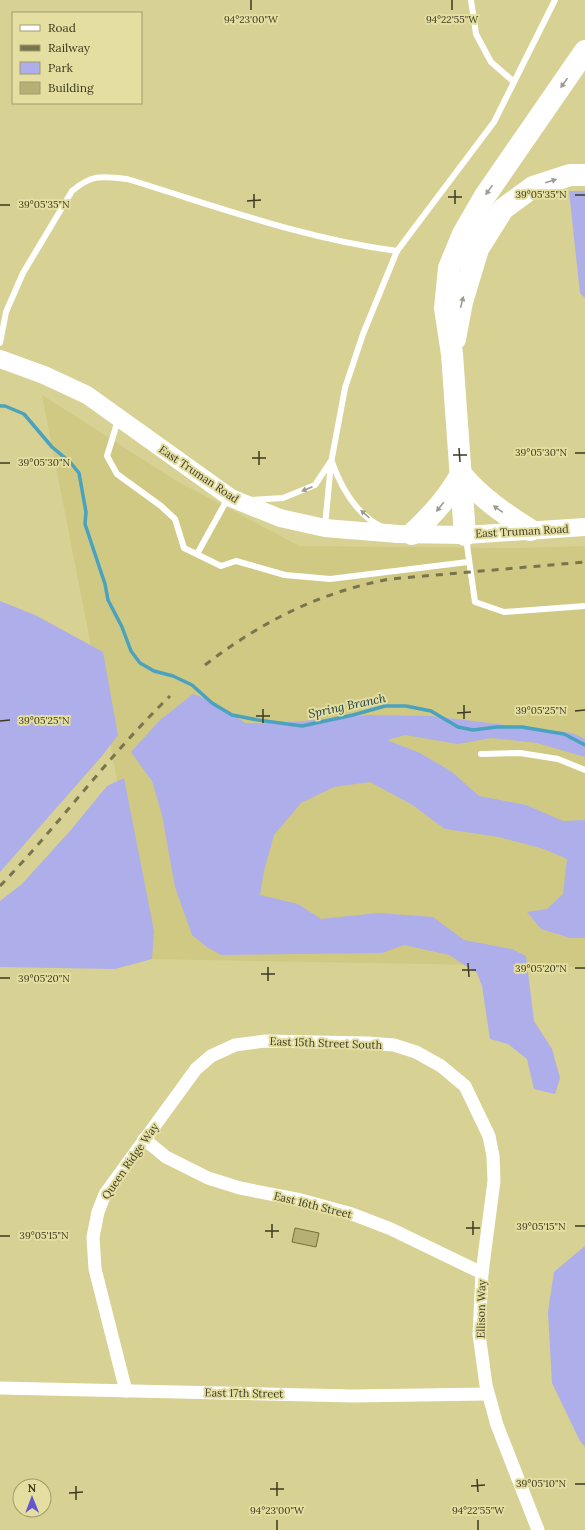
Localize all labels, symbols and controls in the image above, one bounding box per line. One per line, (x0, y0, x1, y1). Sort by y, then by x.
legend (12, 12, 142, 104)
text: 94°23'00"W (224, 13, 279, 26)
text: 94°22'55"W (426, 13, 479, 26)
text: Road (48, 20, 76, 35)
text: Railway (48, 40, 91, 55)
text: Park (48, 60, 74, 75)
one-way arrow (560, 78, 568, 88)
text: Building (48, 80, 94, 95)
one-way arrow (545, 178, 557, 184)
one-way arrow (486, 184, 493, 196)
text: 39°05'35"N (515, 188, 567, 201)
text: 39°05'35"N (18, 198, 70, 211)
one-way arrow (460, 295, 466, 308)
street label: East Truman Road (156, 442, 242, 506)
text: 39°05'30"N (515, 446, 567, 459)
text: 39°05'30"N (18, 456, 70, 469)
one-way arrow (300, 486, 312, 492)
one-way arrow (435, 501, 444, 512)
one-way arrow (493, 505, 503, 513)
one-way arrow (360, 509, 370, 518)
street label: East Truman Road (475, 522, 569, 540)
water label: Spring Branch (307, 690, 387, 721)
text: 39°05'25"N (515, 704, 567, 717)
text: 39°05'25"N (18, 714, 70, 727)
text: 39°05'20"N (515, 962, 567, 975)
text: 39°05'20"N (18, 972, 70, 985)
street label: East 15th Street South (269, 1034, 383, 1052)
street label: Queen Ridge Way (98, 1120, 162, 1202)
street label: East 16th Street (272, 1189, 354, 1222)
text: 39°05'15"N (516, 1220, 566, 1233)
text: 39°05'15"N (19, 1229, 69, 1242)
street label: Ellison Way (473, 1279, 489, 1339)
street label: East 17th Street (205, 1385, 284, 1401)
text: 39°05'10"N (516, 1477, 566, 1490)
north arrow (12, 1478, 52, 1518)
text: N (27, 1481, 37, 1495)
text: 94°23'00"W (250, 1504, 305, 1517)
text: 94°22'55"W (452, 1504, 505, 1517)

